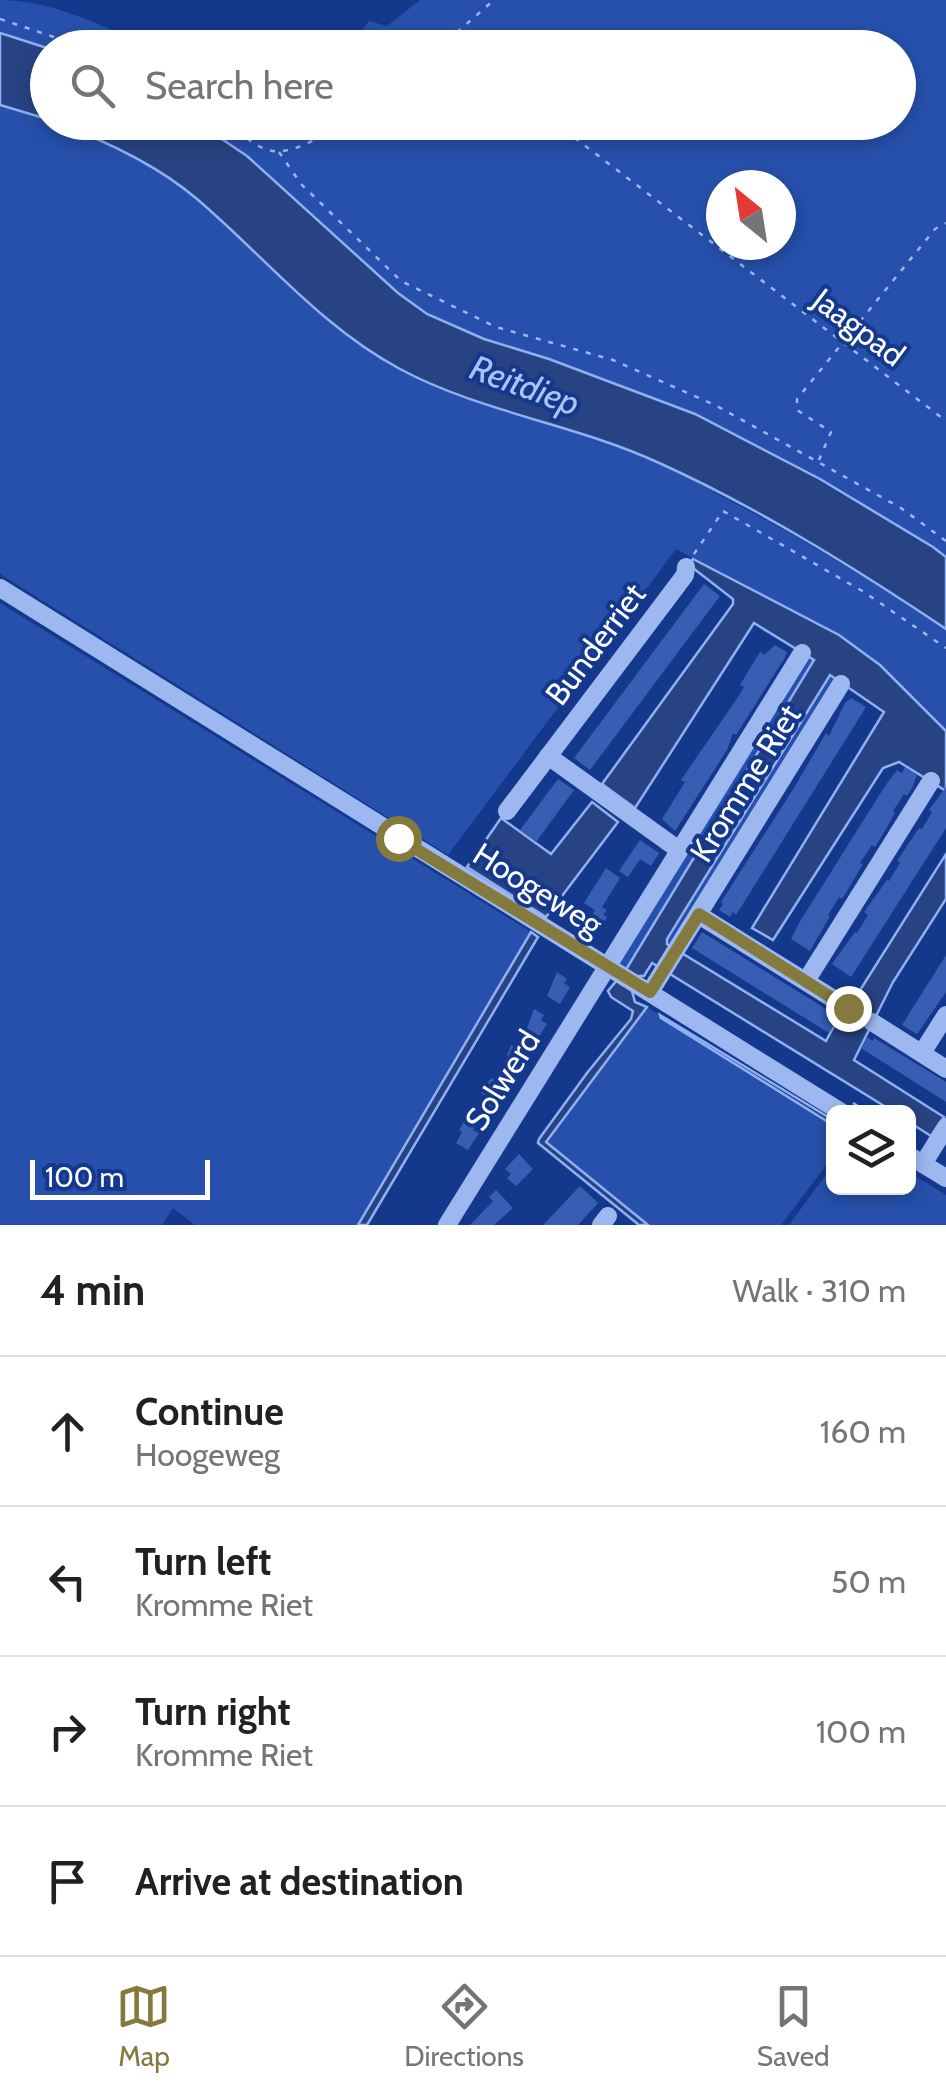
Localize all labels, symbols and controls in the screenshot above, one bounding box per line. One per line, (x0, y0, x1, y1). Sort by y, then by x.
search box (30, 30, 916, 140)
icon: search (65, 58, 120, 113)
text: Search here (145, 62, 334, 109)
north arrow (706, 170, 796, 260)
street label: Jaagpad (804, 279, 913, 374)
water label: Reitdiep (464, 345, 586, 425)
street label: Bunderriet (537, 575, 653, 712)
street label: Kromme Riet (681, 697, 809, 869)
route start (376, 816, 422, 862)
street label: Hoogeweg (466, 834, 611, 945)
route end (826, 986, 872, 1032)
street label: Solwerd (456, 1023, 548, 1137)
map controls (826, 1105, 916, 1195)
button: layers (826, 1105, 916, 1195)
scale bar (30, 1155, 210, 1200)
text: 100 m (45, 1160, 124, 1194)
text: 4 min (40, 1264, 145, 1316)
text: Walk · 310 m (732, 1271, 906, 1310)
text: Continue (135, 1388, 284, 1435)
icon: ahead (40, 1404, 95, 1459)
text: 160 m (820, 1412, 906, 1451)
text: Hoogeweg (135, 1435, 280, 1474)
text: Turn left (135, 1538, 271, 1585)
icon: left (40, 1554, 95, 1609)
text: 50 m (831, 1562, 906, 1601)
text: Kromme Riet (135, 1585, 313, 1624)
text: Turn right (135, 1688, 291, 1735)
icon: right (40, 1704, 95, 1759)
text: 100 m (816, 1712, 906, 1751)
text: Kromme Riet (135, 1735, 313, 1774)
icon: arrive (40, 1854, 95, 1909)
text: Arrive at destination (135, 1858, 464, 1905)
tab: Map (116, 1979, 171, 2073)
tab: Directions (404, 1979, 524, 2073)
tab: Saved (757, 1979, 830, 2073)

